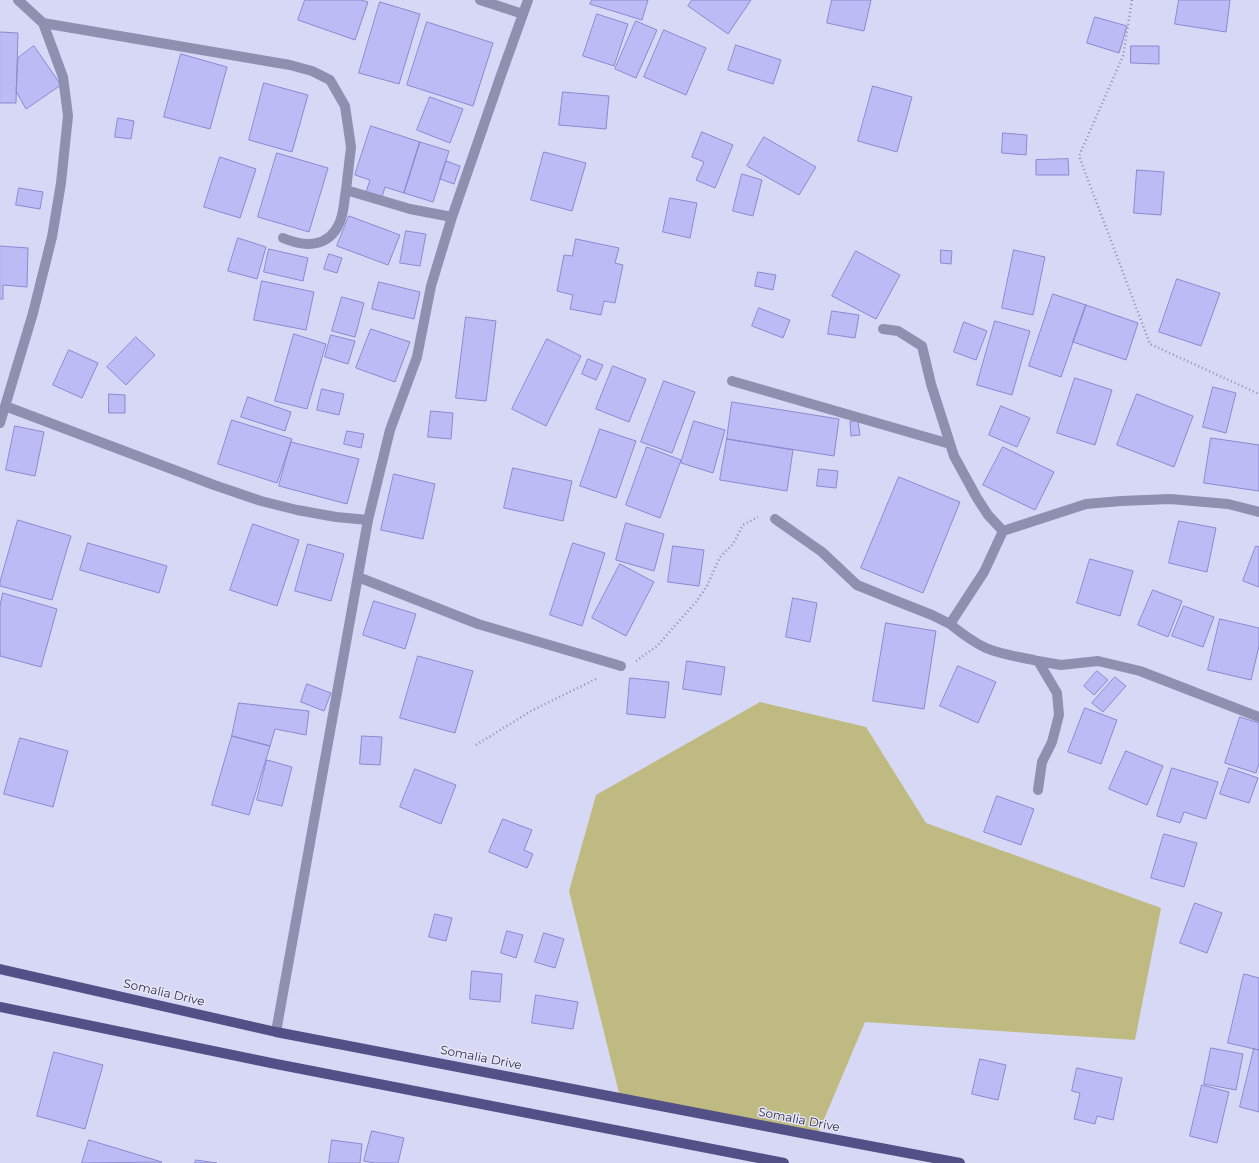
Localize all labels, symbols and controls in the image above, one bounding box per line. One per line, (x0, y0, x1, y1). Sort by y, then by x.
street label: Somalia Drive (122, 977, 206, 1009)
street label: Somalia Drive (439, 1043, 523, 1073)
street label: Somalia Drive (757, 1105, 841, 1135)

